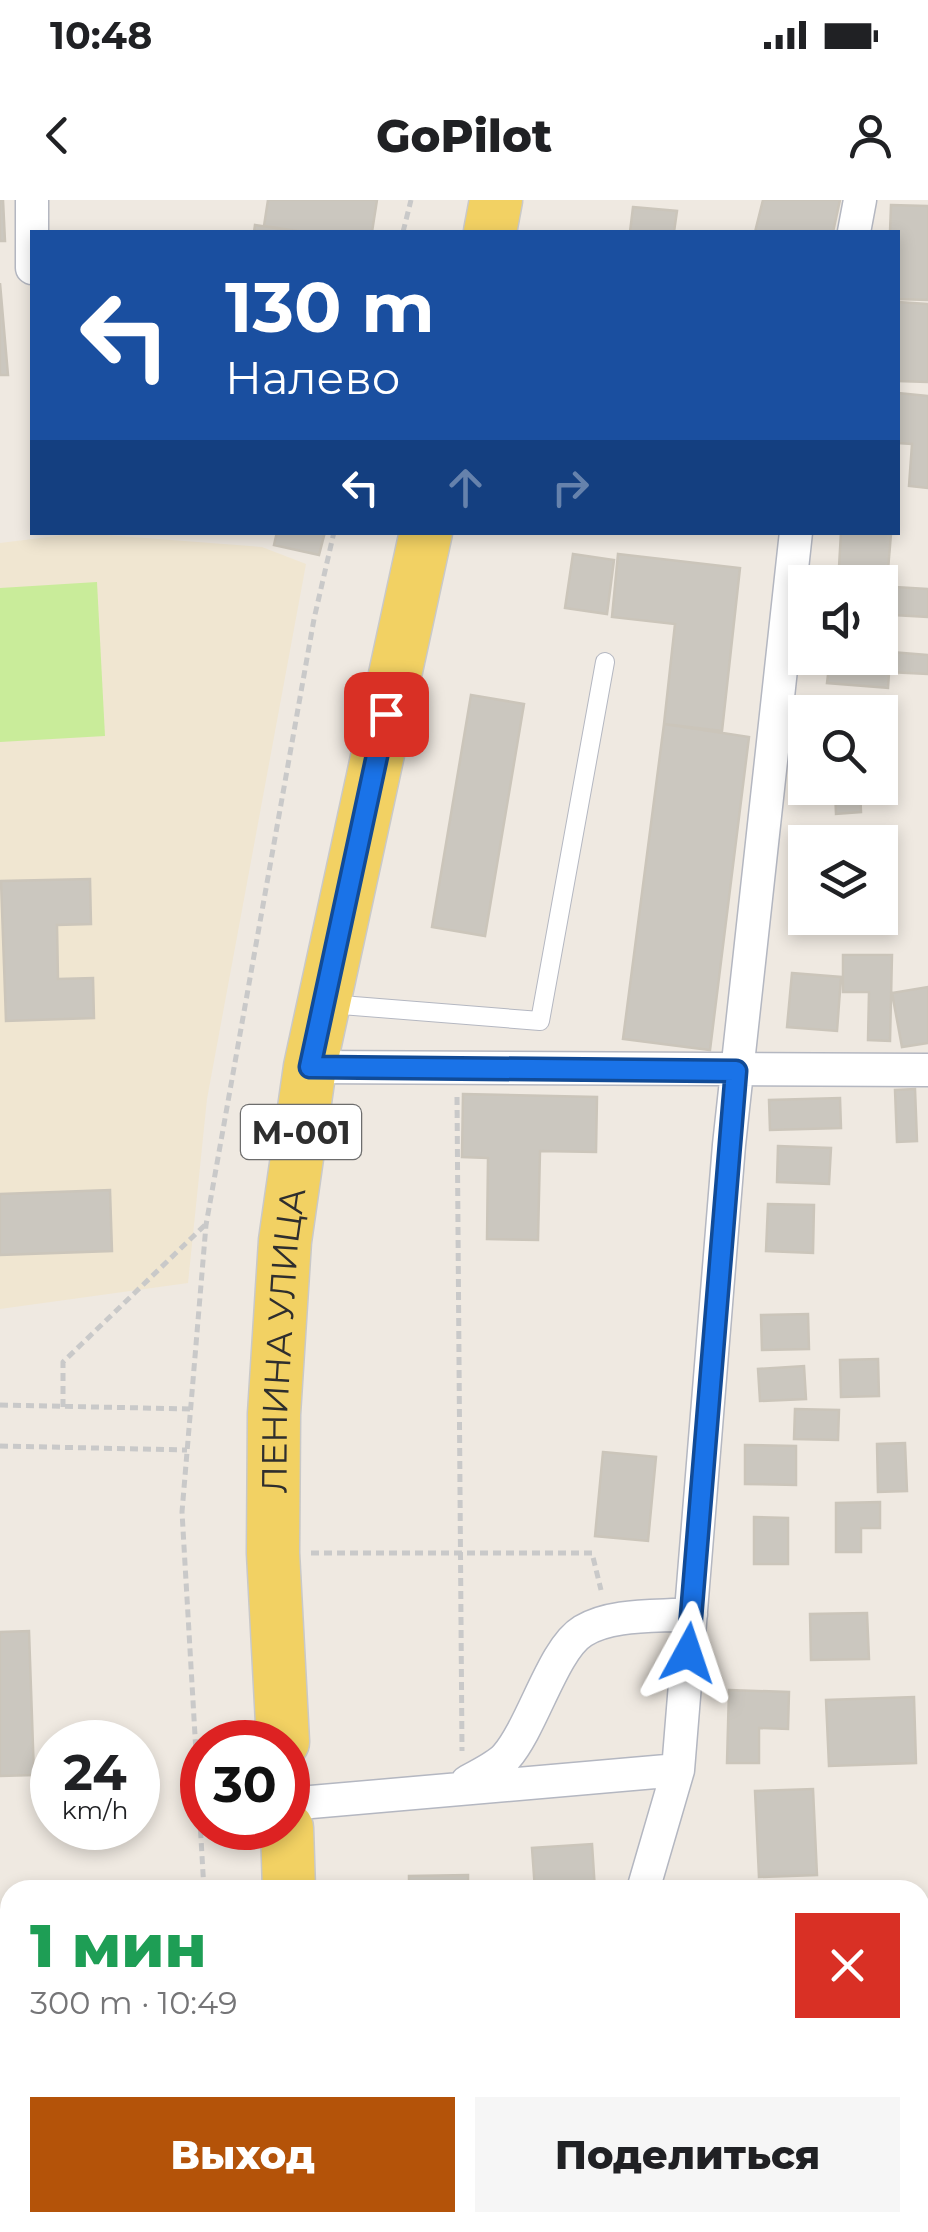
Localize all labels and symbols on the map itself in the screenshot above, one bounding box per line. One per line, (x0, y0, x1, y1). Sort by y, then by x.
pin (344, 672, 429, 757)
road number: М-001 (241, 1105, 361, 1159)
street label: ЛЕНИНА УЛИЦА (252, 1185, 314, 1494)
position arrow (636, 1601, 740, 1705)
speed limit sign: 30 (180, 1720, 310, 1850)

